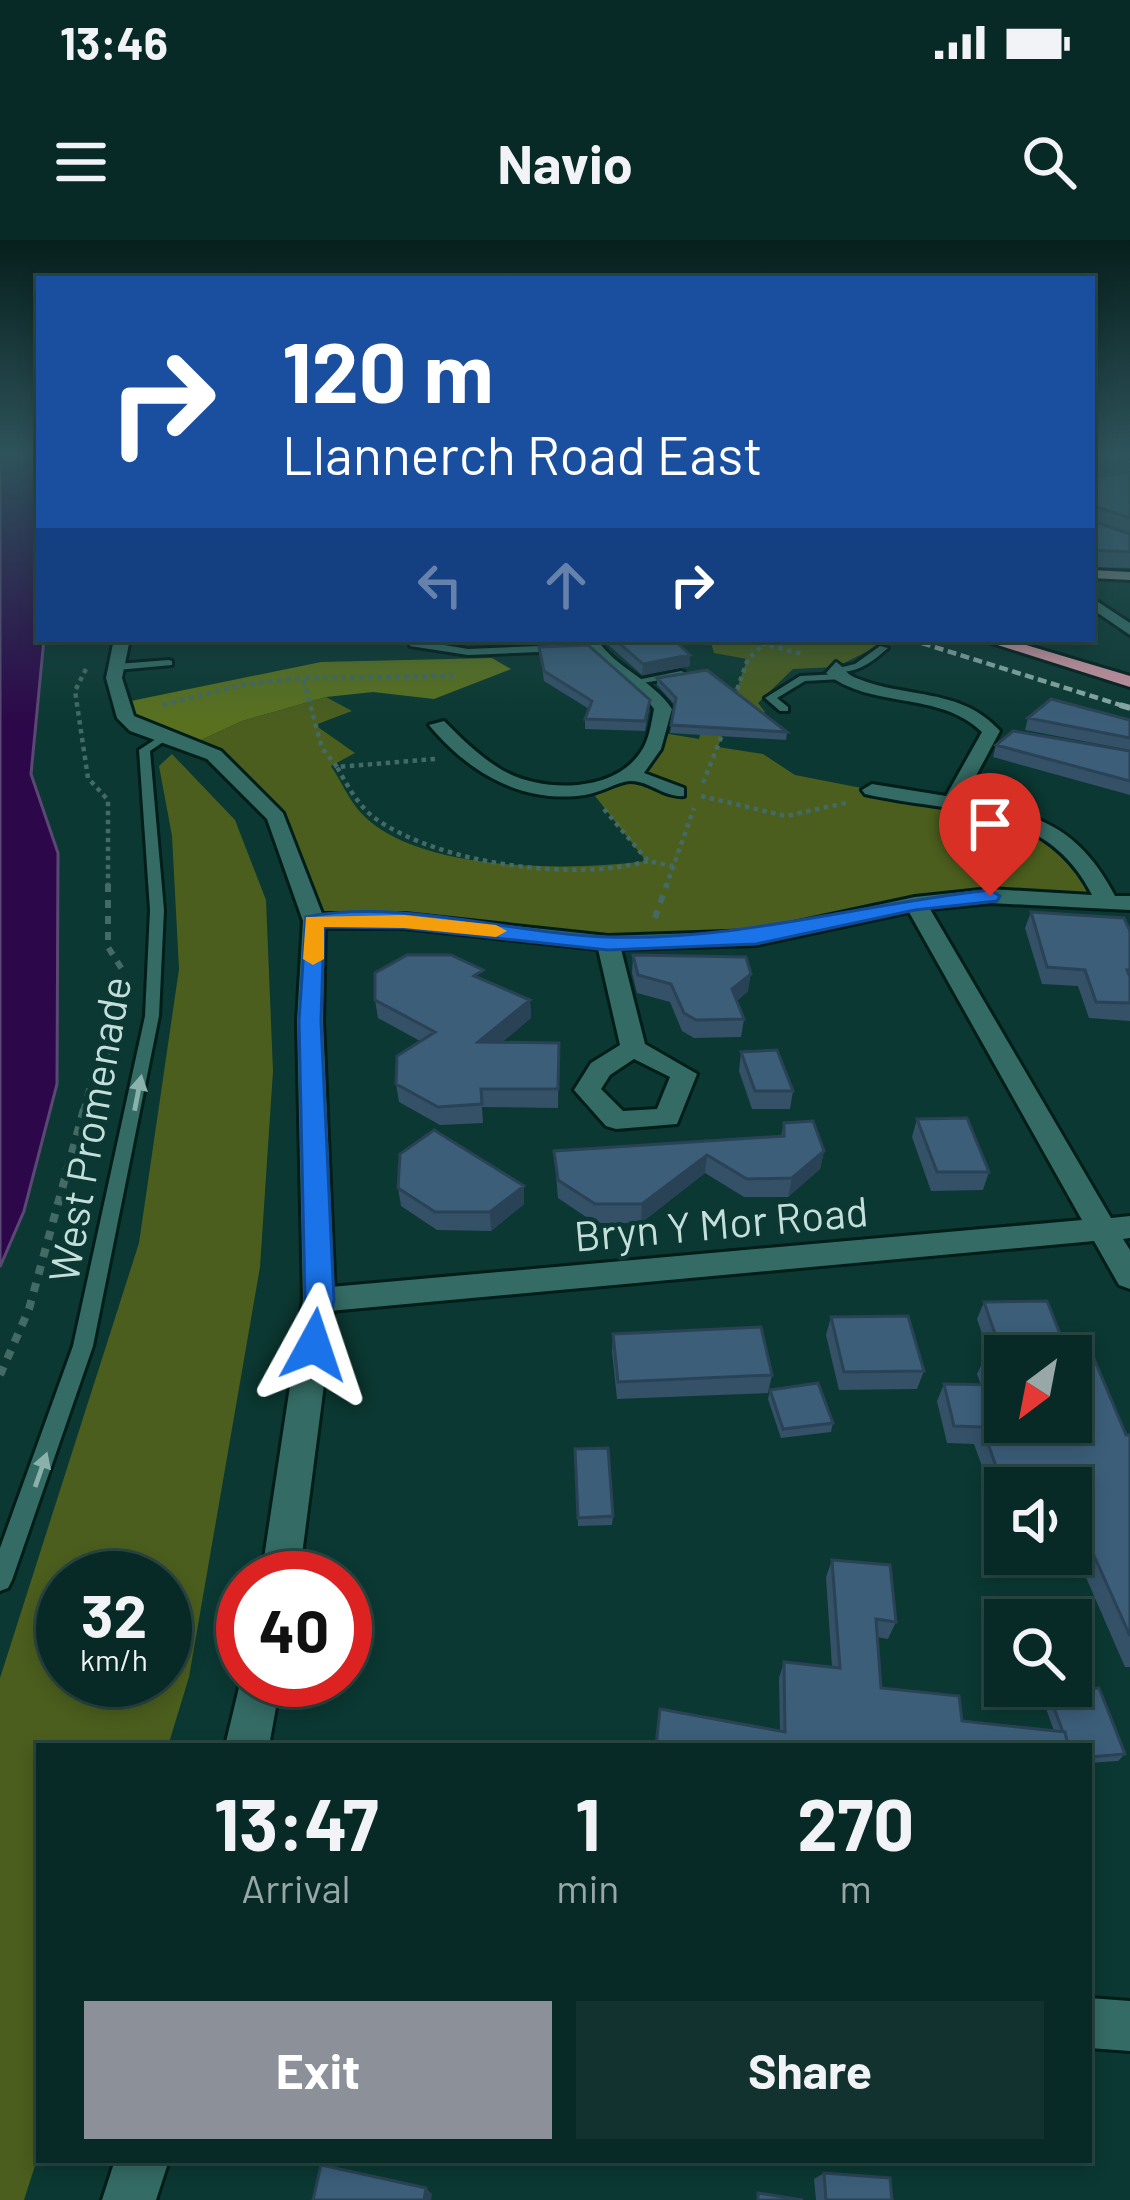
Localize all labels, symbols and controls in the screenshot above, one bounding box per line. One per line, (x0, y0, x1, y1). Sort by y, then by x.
text: 13:46 (60, 15, 168, 69)
icon: menu (48, 129, 114, 195)
icon: search (1016, 129, 1082, 195)
text: Navio (497, 130, 633, 195)
text: 120 m (282, 319, 494, 420)
icon: right (84, 324, 240, 480)
text: Llannerch Road East (282, 421, 763, 486)
icon: left (407, 552, 473, 618)
icon: ahead (533, 552, 599, 618)
icon: right (659, 552, 725, 618)
pin (939, 773, 1041, 896)
icon: arrive (957, 791, 1023, 857)
street label: West Promenade (36, 972, 140, 1286)
one-way arrow (129, 1074, 148, 1112)
street label: Bryn Y Mor Road (572, 1184, 870, 1261)
position arrow (251, 1282, 377, 1408)
north arrow (984, 1335, 1092, 1443)
map controls (984, 1335, 1092, 1707)
one-way arrow (32, 1451, 51, 1488)
button: sound (984, 1467, 1092, 1575)
speed limit sign: 40 (216, 1551, 372, 1707)
text: 32 (81, 1578, 147, 1650)
button: search (984, 1599, 1092, 1707)
text: km/h (80, 1641, 148, 1677)
text: 13:47 (214, 1779, 378, 1865)
text: 1 (575, 1779, 601, 1865)
text: 270 (797, 1779, 914, 1865)
text: Arrival (242, 1864, 351, 1911)
text: min (556, 1864, 619, 1911)
text: m (840, 1864, 872, 1911)
button: Exit (84, 2001, 552, 2139)
button: Share (576, 2001, 1044, 2139)

